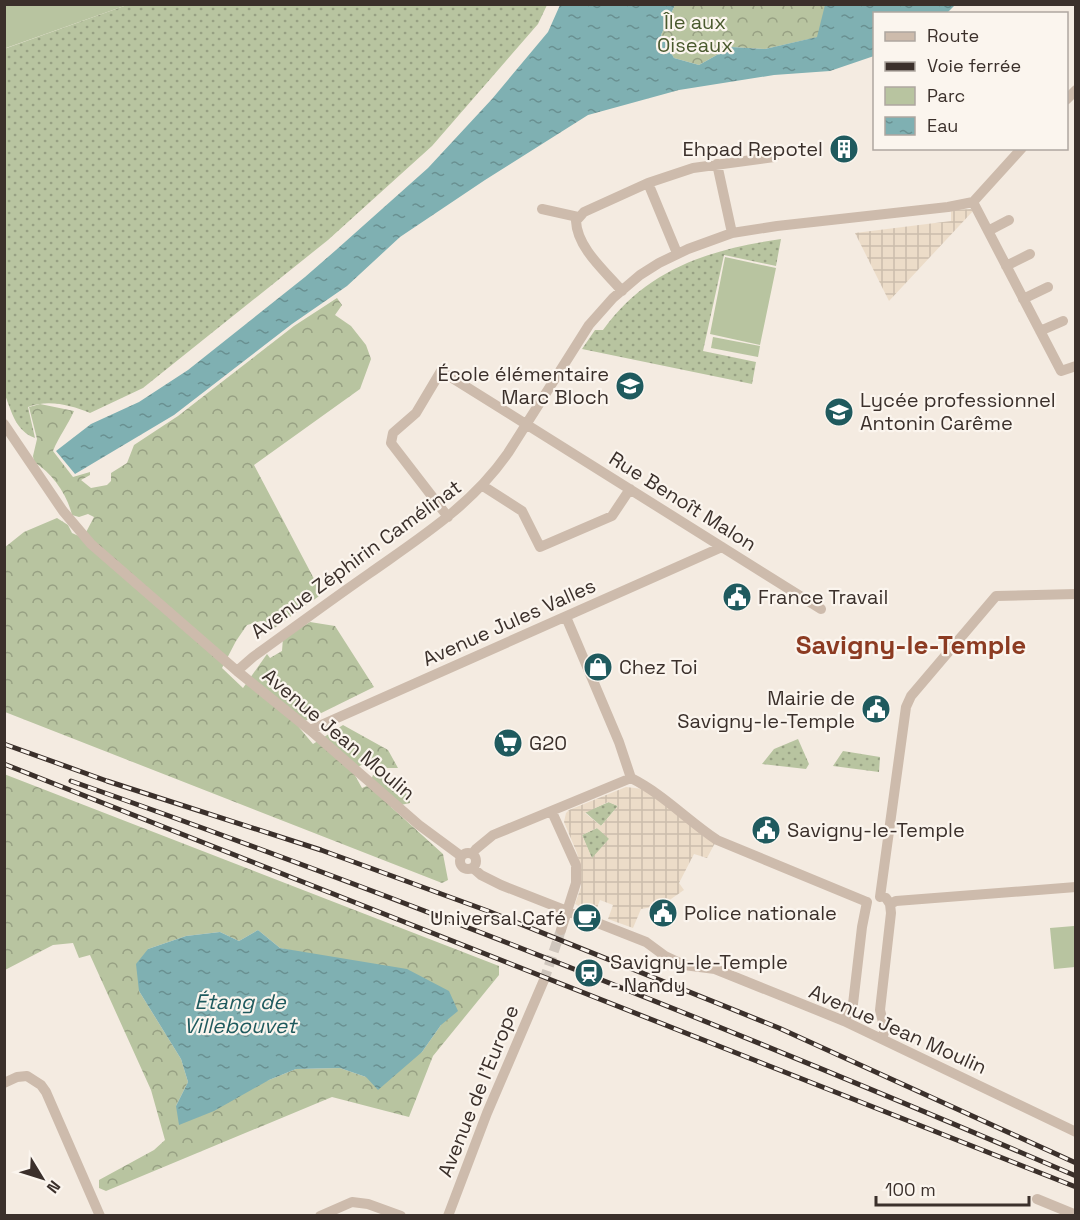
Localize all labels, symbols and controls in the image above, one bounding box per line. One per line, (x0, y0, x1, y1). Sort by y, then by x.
park label: Île aux Oiseaux (657, 9, 733, 58)
legend (873, 12, 1068, 150)
text: Route (927, 24, 979, 47)
text: Voie ferrée (927, 54, 1021, 77)
text: Parc (927, 84, 965, 107)
text: Eau (927, 114, 958, 137)
building icon: Ehpad Repotel (828, 133, 860, 165)
place label: Ehpad Repotel (682, 136, 823, 162)
place label: École élémentaire Marc Bloch (437, 361, 609, 410)
school or university icon: École élémentaire Marc Bloch (614, 370, 646, 402)
place label: Lycée professionnel Antonin Carême (860, 387, 1056, 436)
school or university icon: Lycée professionnel Antonin Carême (823, 396, 855, 428)
street label: Rue Benoît Malon (604, 445, 762, 557)
street label: Avenue Zéphirin Camélinat (246, 474, 466, 644)
street label: Avenue Jules Valles (418, 572, 600, 672)
public building icon: France Travail (721, 581, 753, 613)
place label: France Travail (758, 584, 888, 610)
district label: Savigny-le-Temple (796, 628, 1026, 662)
shop icon: Chez Toi (582, 651, 614, 683)
place label: Chez Toi (619, 654, 698, 680)
street label: Avenue Jean Moulin (257, 662, 421, 806)
place label: Mairie de Savigny-le-Temple (677, 685, 855, 734)
public building icon: Mairie de Savigny-le-Temple (860, 693, 892, 725)
supermarket icon: G20 (492, 727, 524, 759)
place label: G20 (529, 730, 567, 756)
public building icon: Savigny-le-Temple (750, 814, 782, 846)
place label: Savigny-le-Temple (787, 817, 965, 843)
public building icon: Police nationale (647, 897, 679, 929)
place label: Police nationale (684, 900, 837, 926)
cafe icon: Universal Café (571, 902, 603, 934)
place label: Universal Café (430, 905, 566, 931)
place label: Savigny-le-Temple - Nandy (610, 949, 788, 998)
station icon: Savigny-le-Temple - Nandy (573, 957, 605, 989)
street label: Avenue Jean Moulin (805, 978, 991, 1080)
water label: Étang de Villebouvet (184, 988, 299, 1039)
street label: Avenue de l'Europe (432, 1001, 524, 1181)
north arrow (12, 1148, 72, 1208)
scale bar (876, 1169, 1029, 1207)
text: N (42, 1176, 65, 1198)
text: 100 m (885, 1178, 936, 1201)

